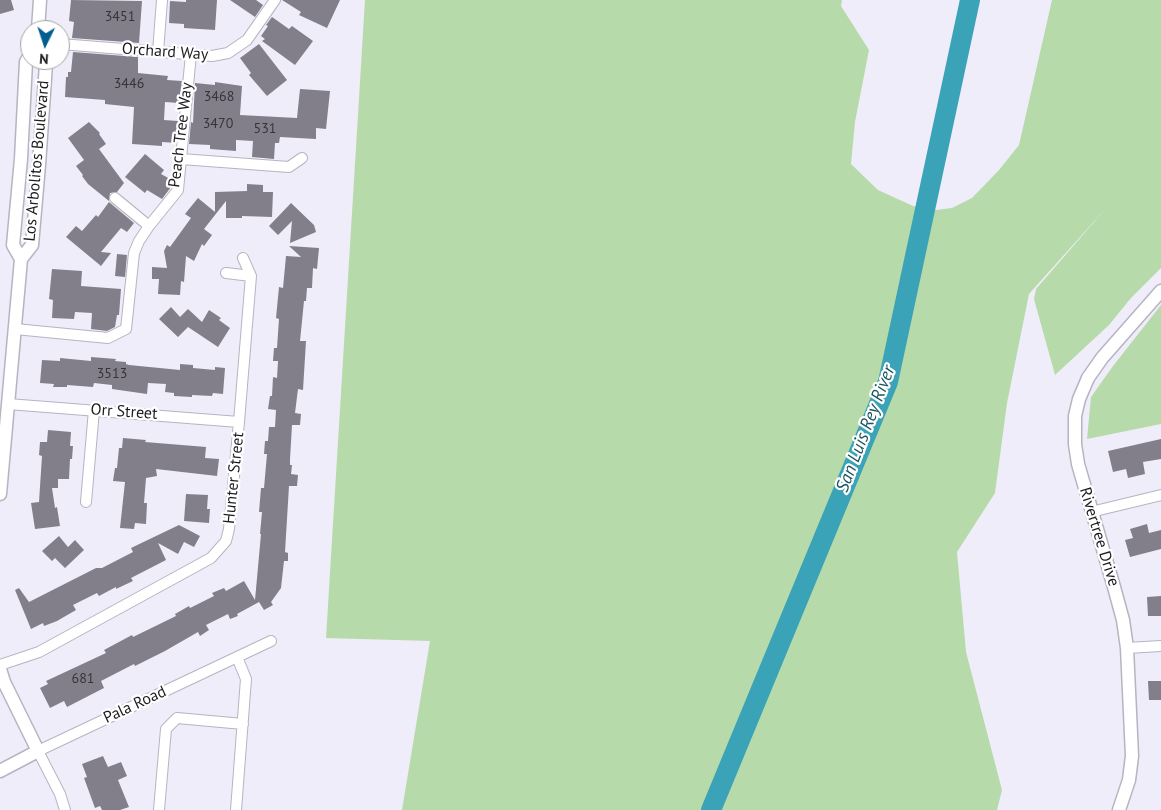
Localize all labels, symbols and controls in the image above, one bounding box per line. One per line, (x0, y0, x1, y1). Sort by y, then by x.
house number: 3451 (105, 9, 135, 25)
north arrow (20, 20, 70, 70)
street label: Orchard Way (121, 39, 209, 65)
text: N (39, 50, 49, 68)
house number: 3446 (114, 76, 144, 92)
street label: Los Arbolitos Boulevard (20, 80, 54, 242)
street label: Peach Tree Way (165, 81, 197, 189)
house number: 3468 (204, 89, 234, 105)
house number: 3470 (203, 116, 233, 132)
house number: 531 (254, 121, 276, 137)
water label: San Luis Rey River (832, 363, 900, 495)
house number: 3513 (97, 366, 127, 382)
street label: Orr Street (90, 400, 158, 424)
street label: Hunter Street (220, 431, 248, 525)
street label: Rivertree Drive (1075, 485, 1123, 589)
house number: 681 (72, 671, 94, 687)
street label: Pala Road (101, 682, 169, 728)

